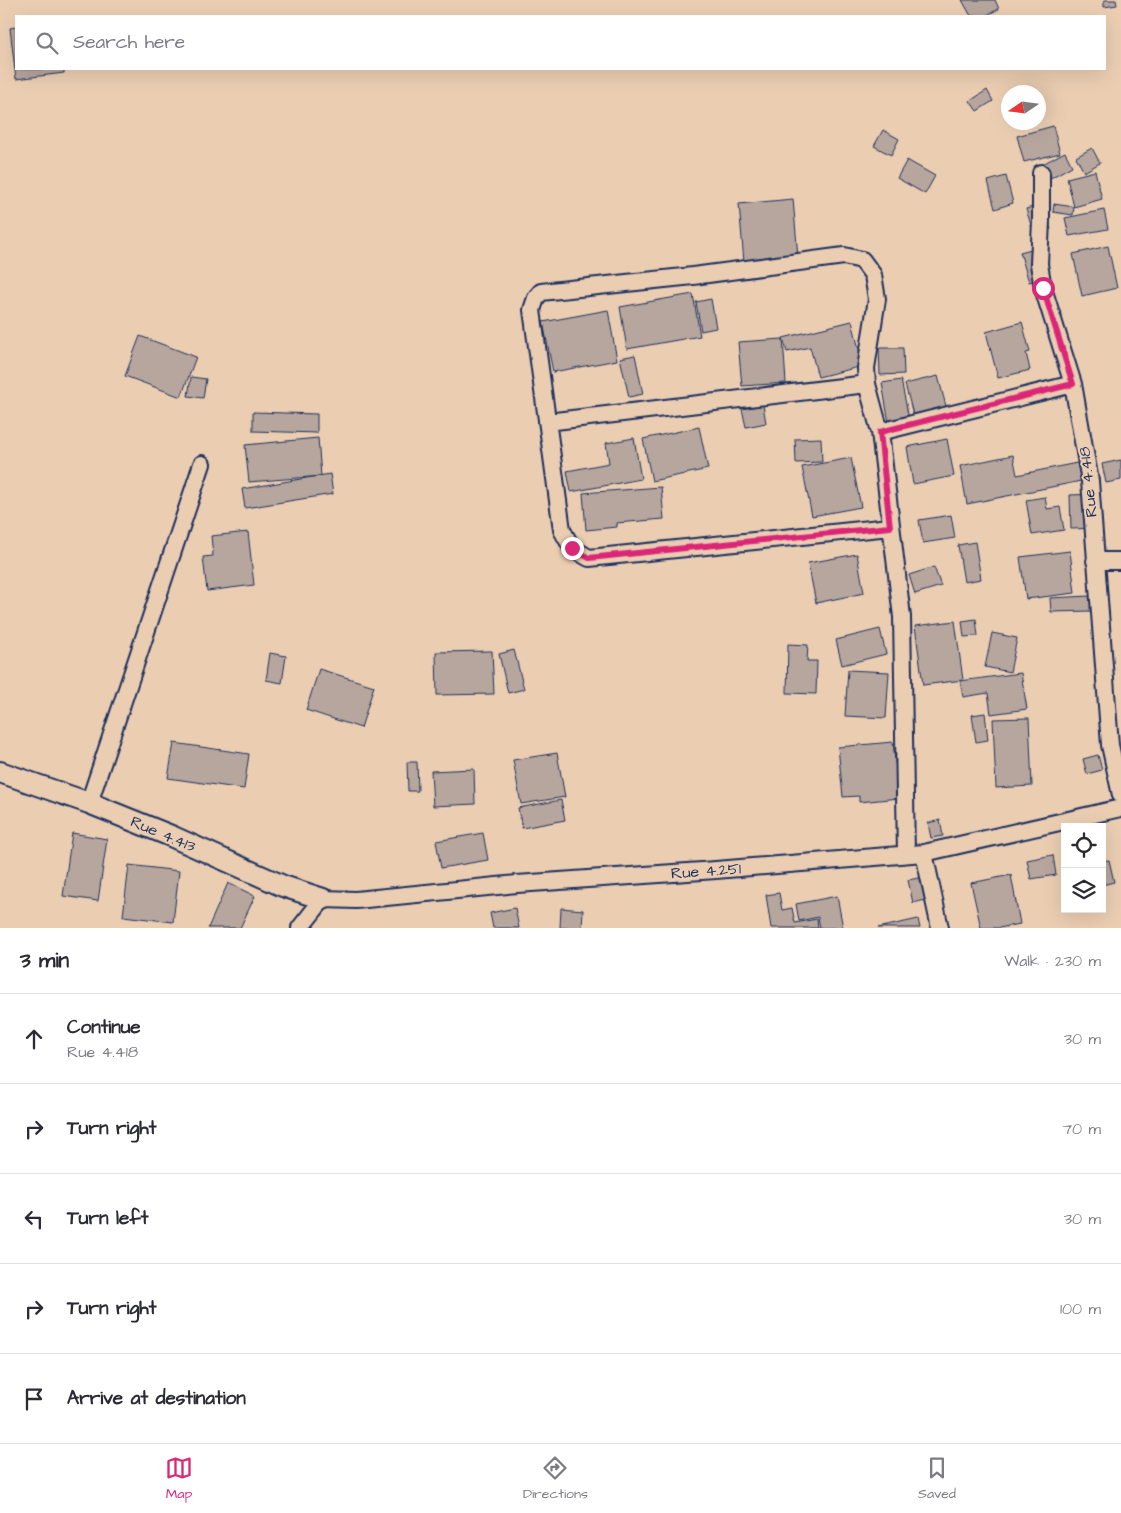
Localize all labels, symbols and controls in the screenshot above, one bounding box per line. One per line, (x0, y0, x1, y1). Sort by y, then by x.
search box (15, 15, 1106, 70)
icon: search (33, 29, 61, 57)
text: Search here (73, 29, 185, 56)
north arrow (1001, 85, 1046, 130)
route start (1032, 277, 1055, 300)
street label: Rue 4.418 (1073, 446, 1103, 518)
route end (561, 537, 584, 560)
street label: Rue 4.413 (127, 810, 199, 858)
map controls (1061, 823, 1106, 913)
button: locate (1061, 823, 1106, 868)
street label: Rue 4.251 (670, 858, 742, 884)
button: layers (1061, 868, 1106, 913)
text: 3 min (20, 946, 69, 975)
text: Walk · 230 m (1004, 950, 1101, 972)
text: Continue (67, 1014, 141, 1041)
icon: ahead (20, 1025, 48, 1053)
text: 30 m (1064, 1028, 1101, 1050)
text: Rue 4.418 (67, 1041, 138, 1063)
icon: right (20, 1115, 48, 1143)
text: Turn right (67, 1115, 156, 1142)
text: 70 m (1062, 1118, 1101, 1140)
icon: left (20, 1205, 48, 1233)
text: Turn left (67, 1205, 148, 1232)
text: 30 m (1064, 1208, 1101, 1230)
icon: right (20, 1295, 48, 1323)
text: Turn right (67, 1295, 156, 1322)
text: 100 m (1060, 1298, 1101, 1320)
icon: arrive (20, 1385, 48, 1413)
text: Arrive at destination (67, 1385, 246, 1412)
tab: Map (165, 1454, 193, 1504)
tab: Directions (523, 1454, 588, 1504)
tab: Saved (918, 1454, 956, 1504)

